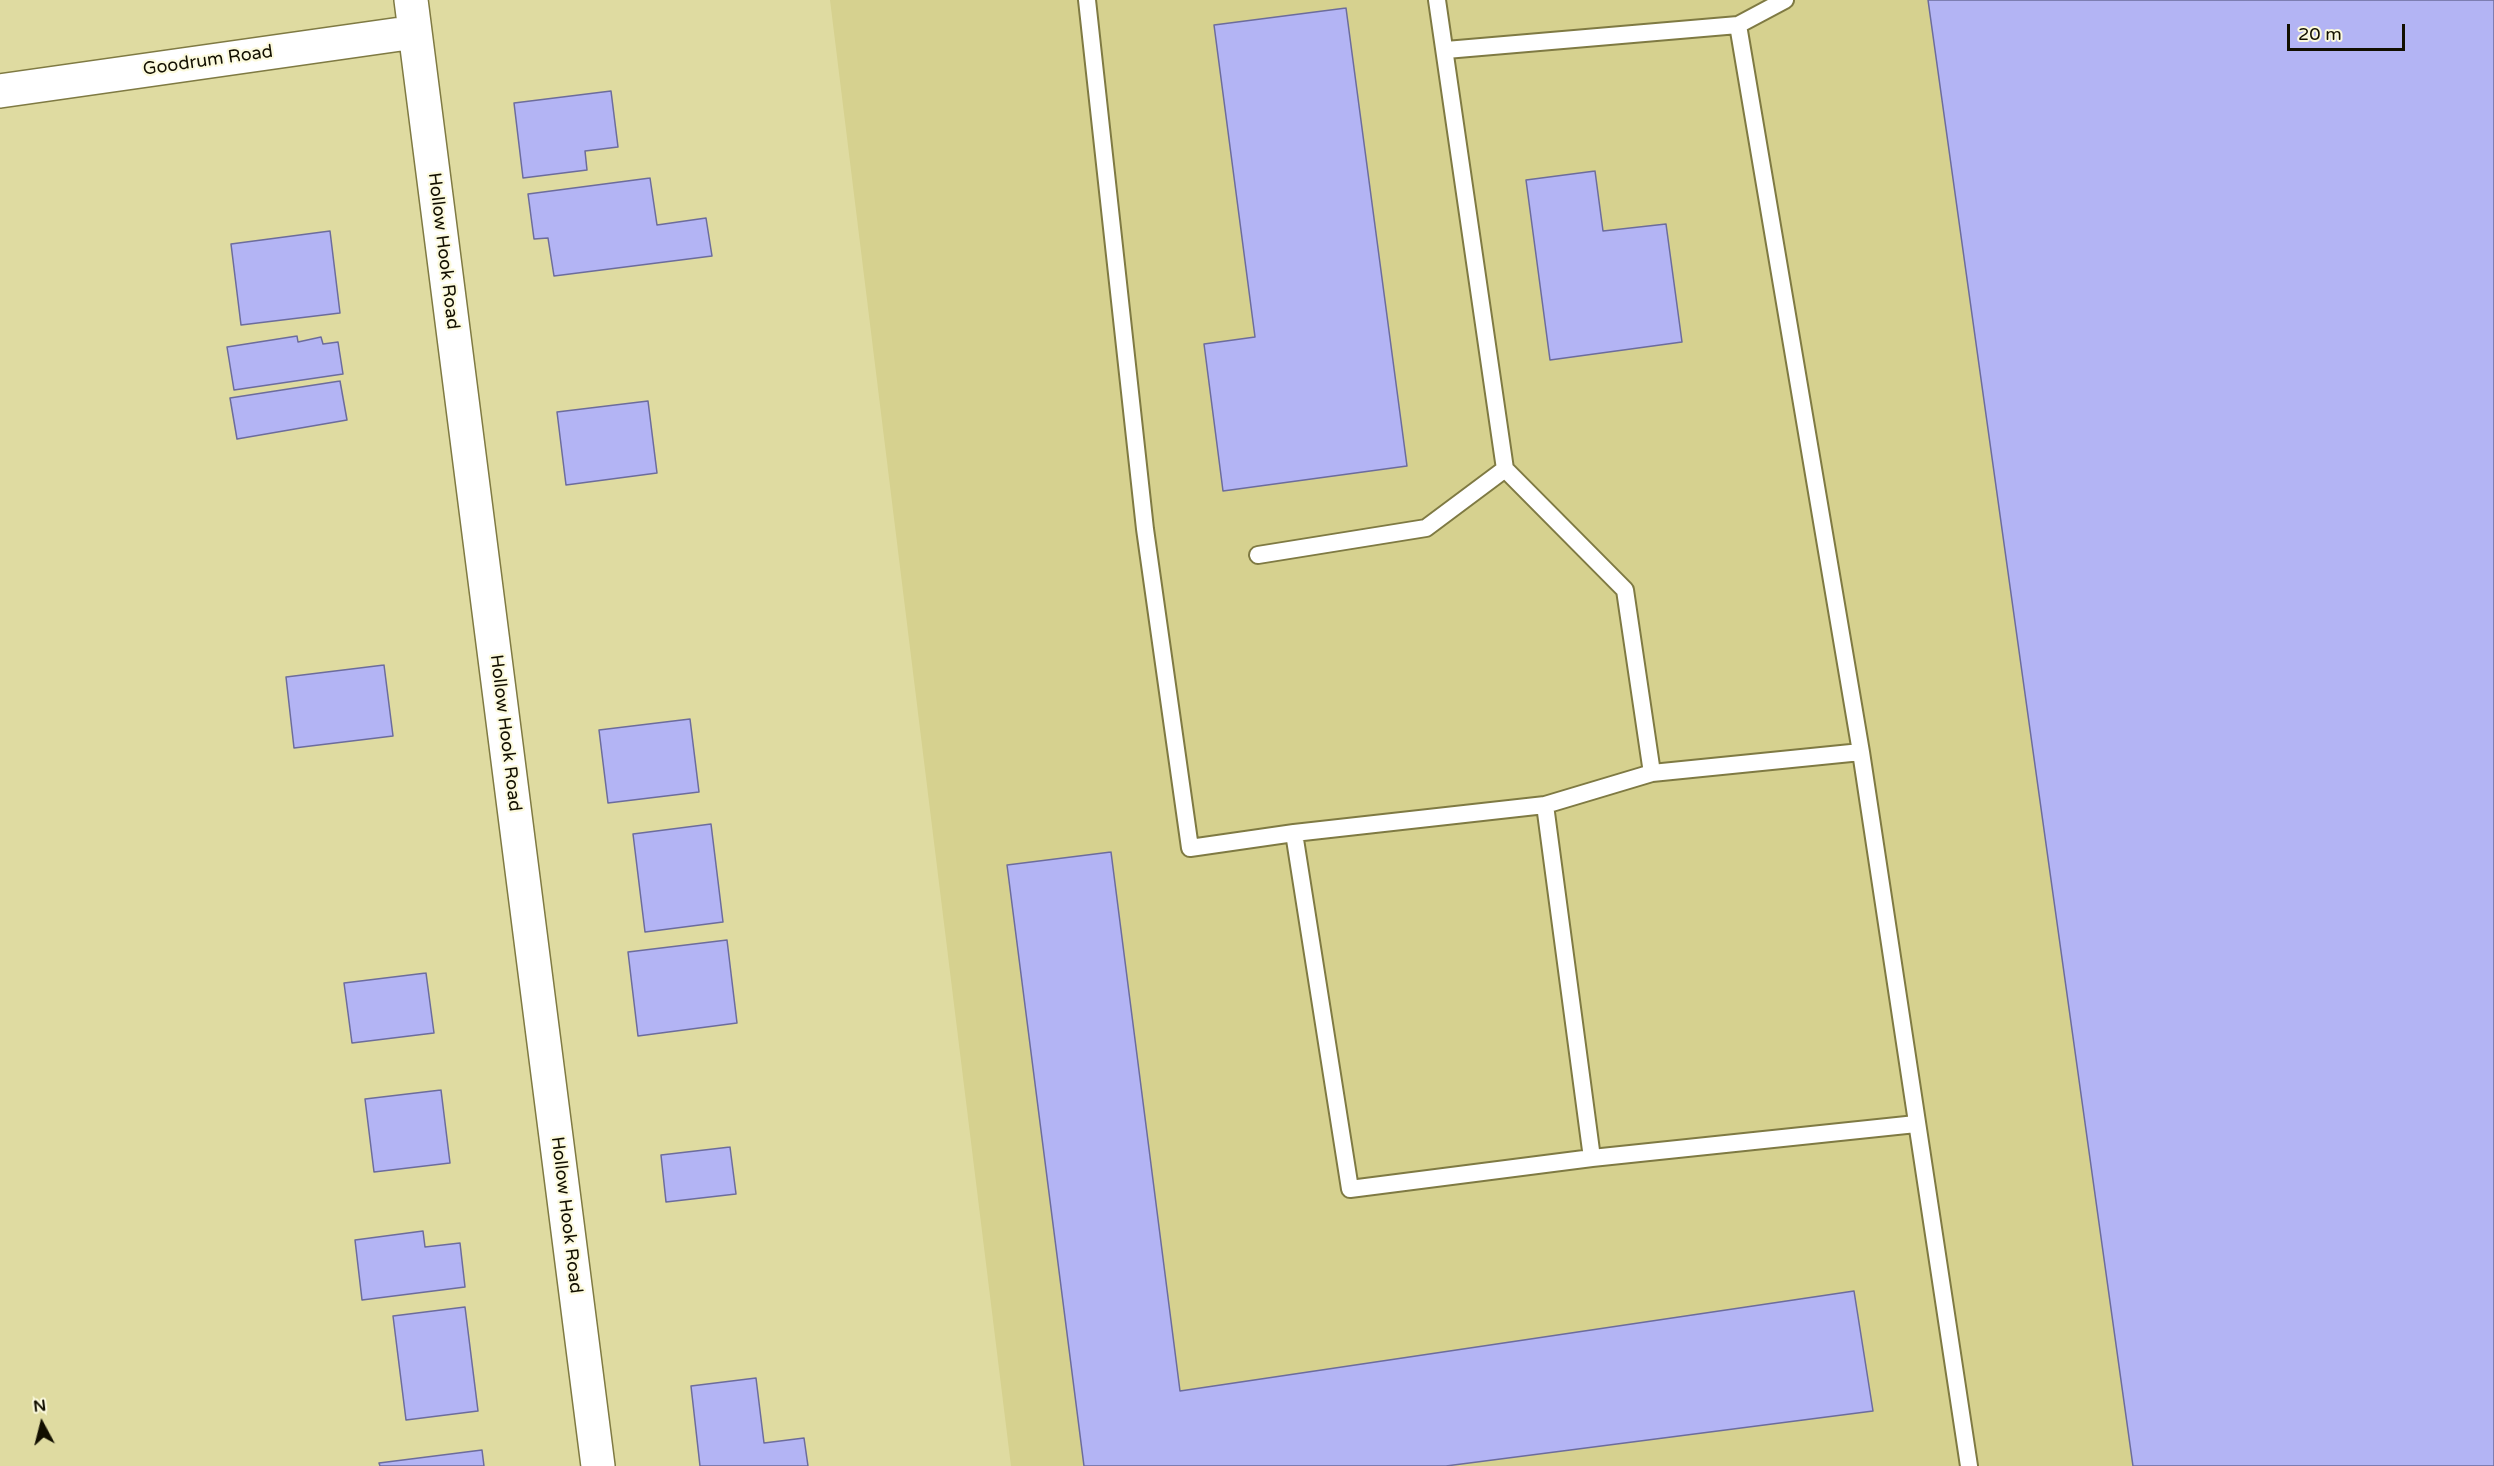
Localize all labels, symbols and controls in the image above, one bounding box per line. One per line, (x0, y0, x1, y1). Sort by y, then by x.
scale bar (2290, 12, 2408, 50)
text: 20 m (2298, 23, 2342, 45)
street label: Goodrum Road (142, 41, 274, 81)
street label: Hollow Hook Road (423, 171, 463, 331)
street label: Hollow Hook Road (485, 653, 525, 813)
street label: Hollow Hook Road (546, 1135, 586, 1295)
north arrow (12, 1394, 72, 1454)
text: N (32, 1395, 47, 1417)

